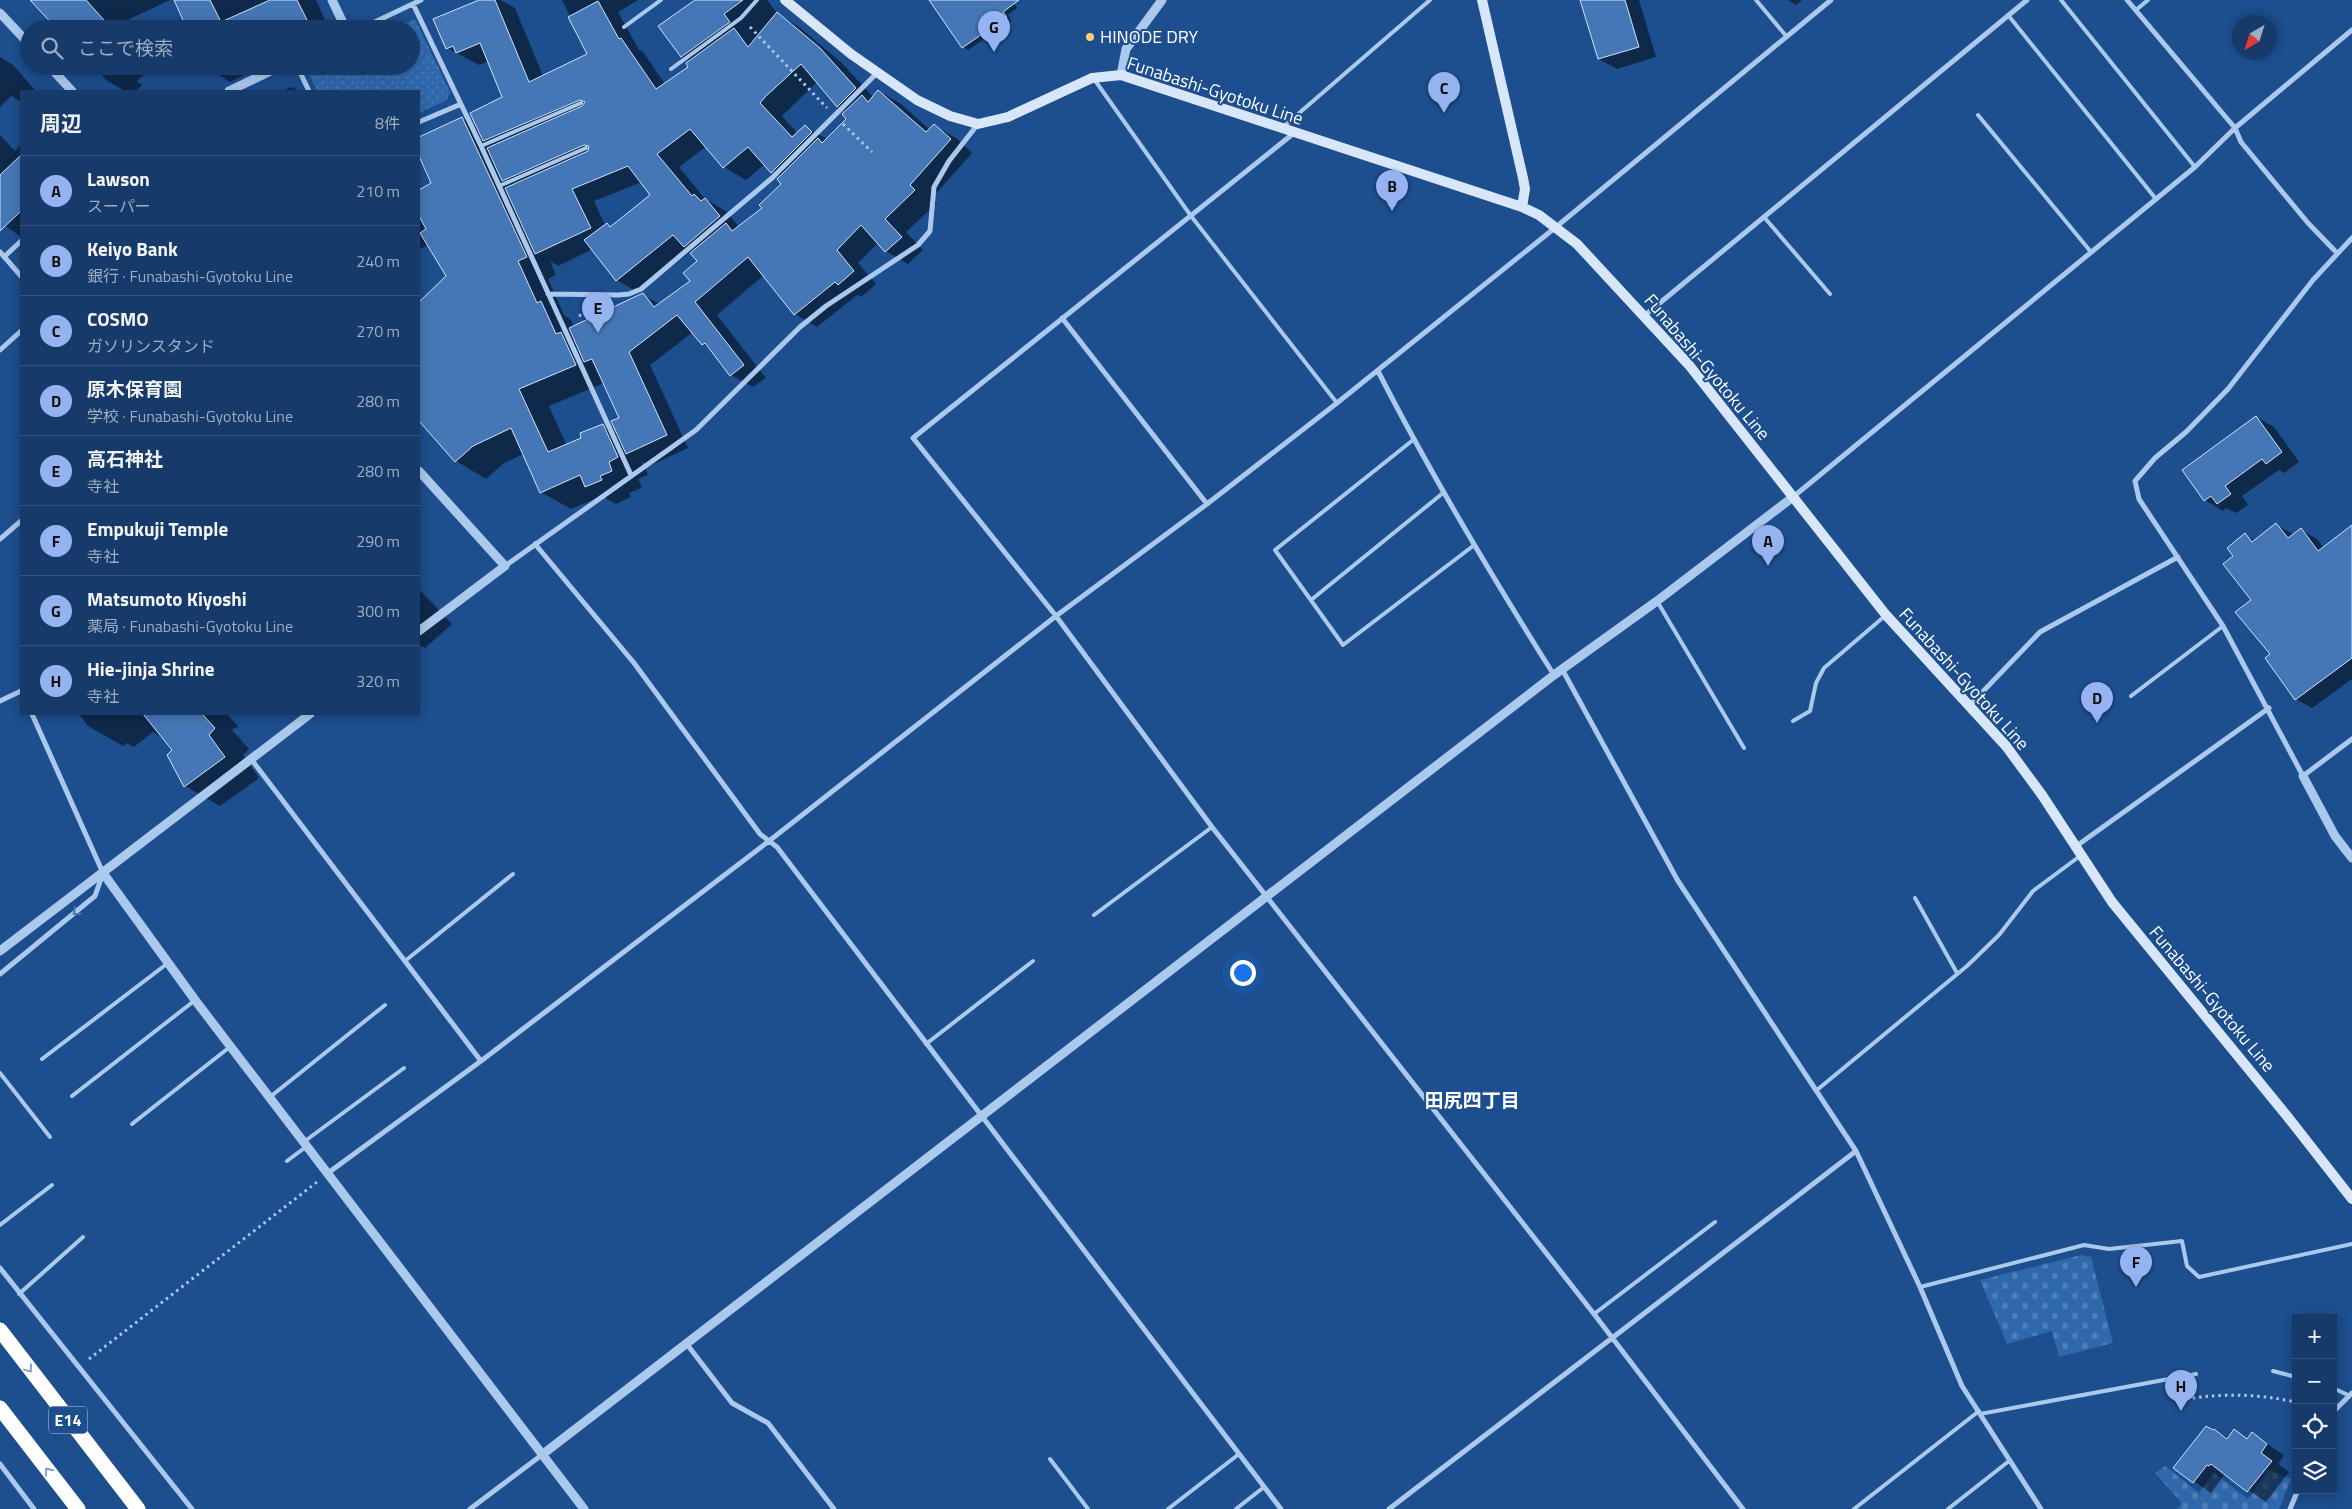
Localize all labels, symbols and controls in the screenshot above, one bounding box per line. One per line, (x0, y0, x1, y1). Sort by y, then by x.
pin: G (978, 11, 1010, 52)
north arrow (2232, 15, 2277, 60)
search box (20, 20, 420, 75)
place label: HINODE DRY (1100, 23, 1198, 50)
marker: HINODE DRY (1084, 31, 1096, 43)
text: ここで検索 (78, 33, 173, 62)
icon: search (38, 34, 66, 62)
street label: Funabashi-Gyotoku Line (1124, 49, 1307, 132)
pin: C (1428, 72, 1460, 113)
text: 周辺 (40, 107, 82, 139)
text: 8件 (375, 111, 400, 135)
text: Lawson (87, 164, 150, 193)
pin: B (1376, 170, 1408, 211)
text: A (51, 179, 61, 203)
text: 210 m (356, 179, 400, 203)
text: スーパー (87, 194, 151, 218)
text: Keiyo Bank (87, 234, 178, 263)
text: B (51, 249, 61, 273)
text: 240 m (356, 249, 400, 273)
text: 銀行 · Funabashi-Gyotoku Line (87, 264, 293, 288)
street label: Funabashi-Gyotoku Line (1638, 288, 1777, 446)
pin: E (582, 292, 614, 333)
text: COSMO (87, 304, 149, 333)
text: C (52, 319, 60, 343)
text: 270 m (356, 319, 400, 343)
text: ガソリンスタンド (87, 334, 215, 358)
text: 原木保育園 (87, 374, 182, 403)
text: D (51, 389, 61, 413)
text: 280 m (356, 389, 400, 413)
text: 学校 · Funabashi-Gyotoku Line (87, 404, 293, 428)
text: 高石神社 (87, 444, 163, 473)
text: E (52, 459, 60, 483)
text: 280 m (356, 459, 400, 483)
text: 寺社 (87, 474, 119, 498)
text: Empukuji Temple (87, 514, 228, 543)
pin: A (1752, 525, 1784, 566)
text: F (52, 529, 60, 553)
text: 290 m (356, 529, 400, 553)
text: 寺社 (87, 544, 119, 568)
text: Matsumoto Kiyoshi (87, 584, 247, 613)
text: G (51, 599, 61, 623)
text: 300 m (356, 599, 400, 623)
street label: Funabashi-Gyotoku Line (1893, 601, 2036, 756)
text: 薬局 · Funabashi-Gyotoku Line (87, 614, 293, 638)
text: Hie-jinja Shrine (87, 654, 214, 683)
text: H (51, 669, 61, 693)
text: 320 m (356, 669, 400, 693)
pin: D (2081, 682, 2113, 723)
text: 寺社 (87, 684, 119, 708)
one-way arrow (72, 906, 81, 915)
street label: Funabashi-Gyotoku Line (2143, 920, 2282, 1078)
your location (1230, 960, 1256, 986)
district label: 田尻四丁目 (1424, 1085, 1520, 1114)
pin: F (2120, 1246, 2152, 1287)
map controls (2292, 1314, 2337, 1494)
button: + (2292, 1314, 2337, 1359)
button: − (2292, 1359, 2337, 1404)
one-way arrow (24, 1363, 32, 1372)
pin: H (2165, 1370, 2197, 1411)
button: locate (2292, 1404, 2337, 1449)
road number: E14 (49, 1406, 87, 1434)
button: layers (2292, 1449, 2337, 1494)
one-way arrow (45, 1467, 54, 1476)

